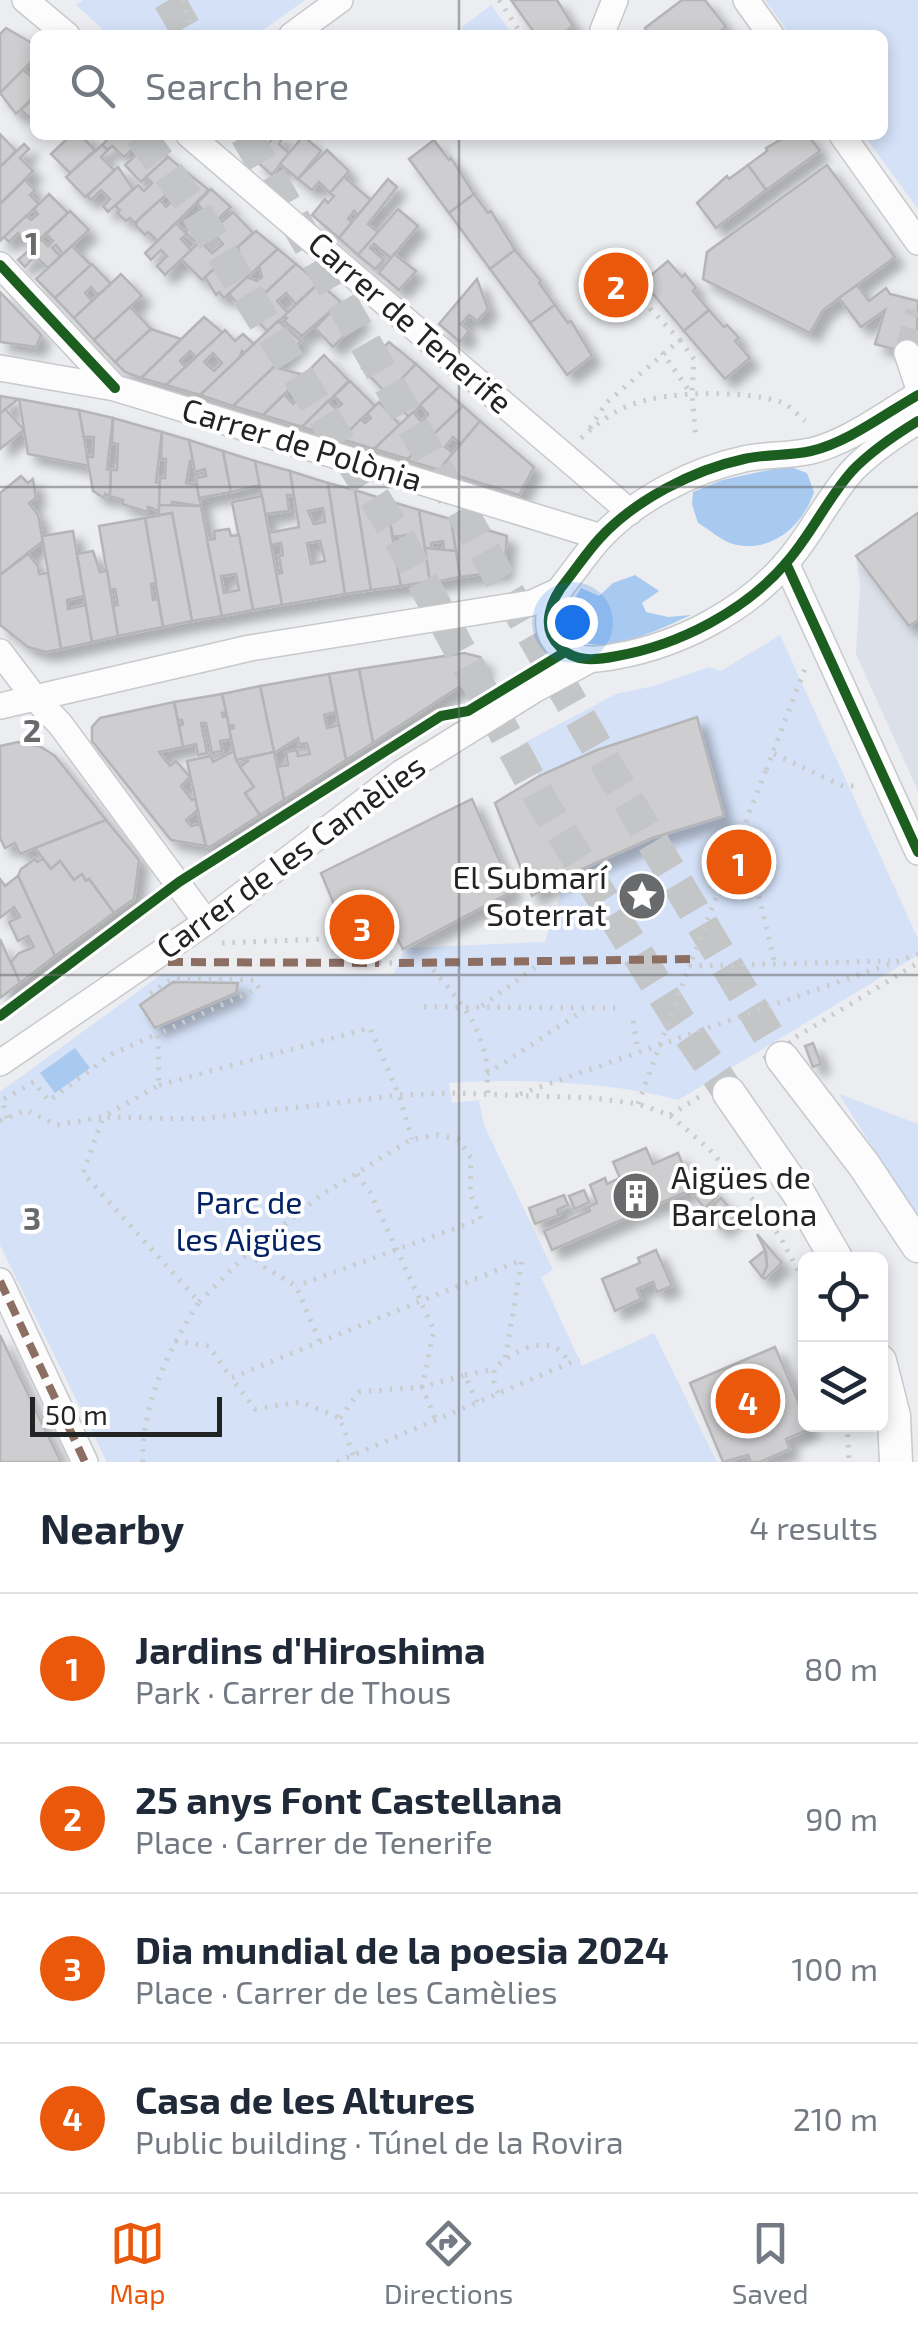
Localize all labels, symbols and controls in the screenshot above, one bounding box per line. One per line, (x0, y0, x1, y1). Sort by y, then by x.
search box (30, 30, 888, 140)
icon: search (65, 58, 120, 113)
text: Search here (145, 62, 349, 108)
text: 1 (25, 223, 39, 261)
street label: Carrer de Tenerife (302, 223, 521, 420)
pin: 2 (584, 248, 648, 322)
street label: Carrer de Polònia (178, 389, 427, 498)
your location (547, 597, 598, 648)
text: 2 (23, 710, 41, 748)
street label: Carrer de les Camèlies (148, 745, 431, 965)
pin: 1 (706, 824, 772, 900)
place label: El Submarí Soterrat (452, 857, 608, 932)
place icon: El Submarí Soterrat (616, 870, 668, 922)
pin: 3 (330, 890, 394, 964)
place label: Aigües de Barcelona (671, 1157, 817, 1232)
building icon: Aigües de Barcelona (610, 1170, 662, 1222)
park label: Parc de les Aigües (176, 1182, 322, 1257)
text: 3 (23, 1198, 41, 1236)
map controls (798, 1252, 888, 1432)
button: locate (798, 1252, 888, 1342)
button: layers (798, 1342, 888, 1432)
pin: 4 (716, 1364, 780, 1438)
scale bar (30, 1392, 222, 1436)
text: 50 m (45, 1397, 108, 1431)
text: Nearby (40, 1502, 184, 1552)
text: 4 results (749, 1508, 878, 1546)
text: Jardins d'Hiroshima (135, 1626, 486, 1672)
text: 1 (66, 1649, 79, 1687)
text: 80 m (804, 1649, 878, 1687)
text: Park · Carrer de Thous (135, 1672, 451, 1710)
text: 25 anys Font Castellana (135, 1776, 562, 1822)
text: 2 (63, 1799, 82, 1837)
text: 90 m (805, 1799, 878, 1837)
text: Place · Carrer de Tenerife (135, 1822, 493, 1860)
text: Dia mundial de la poesia 2024 (135, 1926, 669, 1972)
text: 3 (63, 1949, 82, 1987)
text: 100 m (792, 1949, 878, 1987)
text: Place · Carrer de les Camèlies (135, 1972, 558, 2010)
text: Casa de les Altures (135, 2076, 475, 2122)
text: 4 (62, 2099, 83, 2137)
text: 210 m (793, 2099, 878, 2137)
text: Public building · Túnel de la Rovira (135, 2122, 624, 2160)
tab: Map (109, 2216, 165, 2310)
tab: Directions (384, 2216, 513, 2310)
tab: Saved (732, 2216, 809, 2310)

